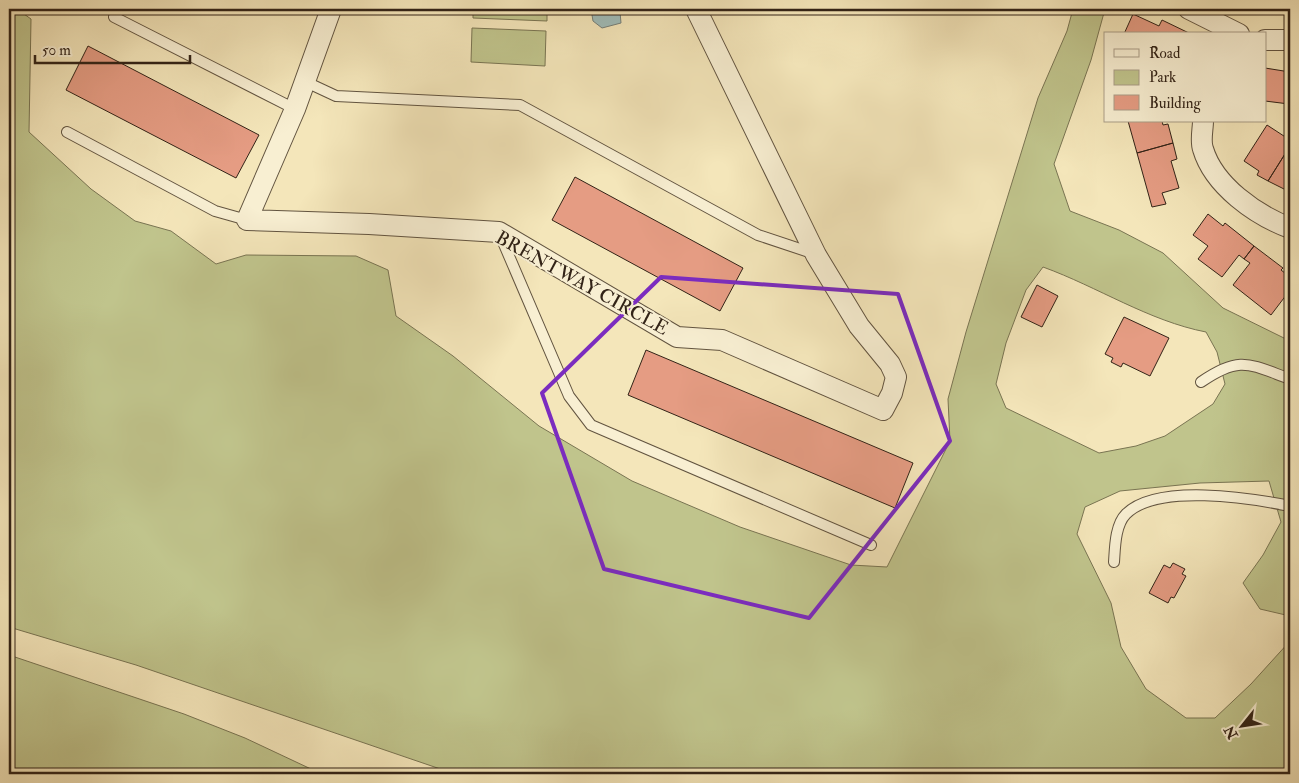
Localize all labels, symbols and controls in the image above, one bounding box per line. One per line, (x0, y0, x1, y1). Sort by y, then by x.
scale bar (35, 32, 190, 64)
legend (1104, 32, 1266, 122)
text: 50 m (42, 41, 71, 60)
text: Road (1149, 44, 1181, 63)
text: Park (1149, 68, 1176, 87)
text: Building (1149, 94, 1201, 113)
street label: BRENTWAY CIRCLE (491, 225, 673, 341)
north arrow (1216, 700, 1266, 750)
text: N (1220, 722, 1242, 743)

